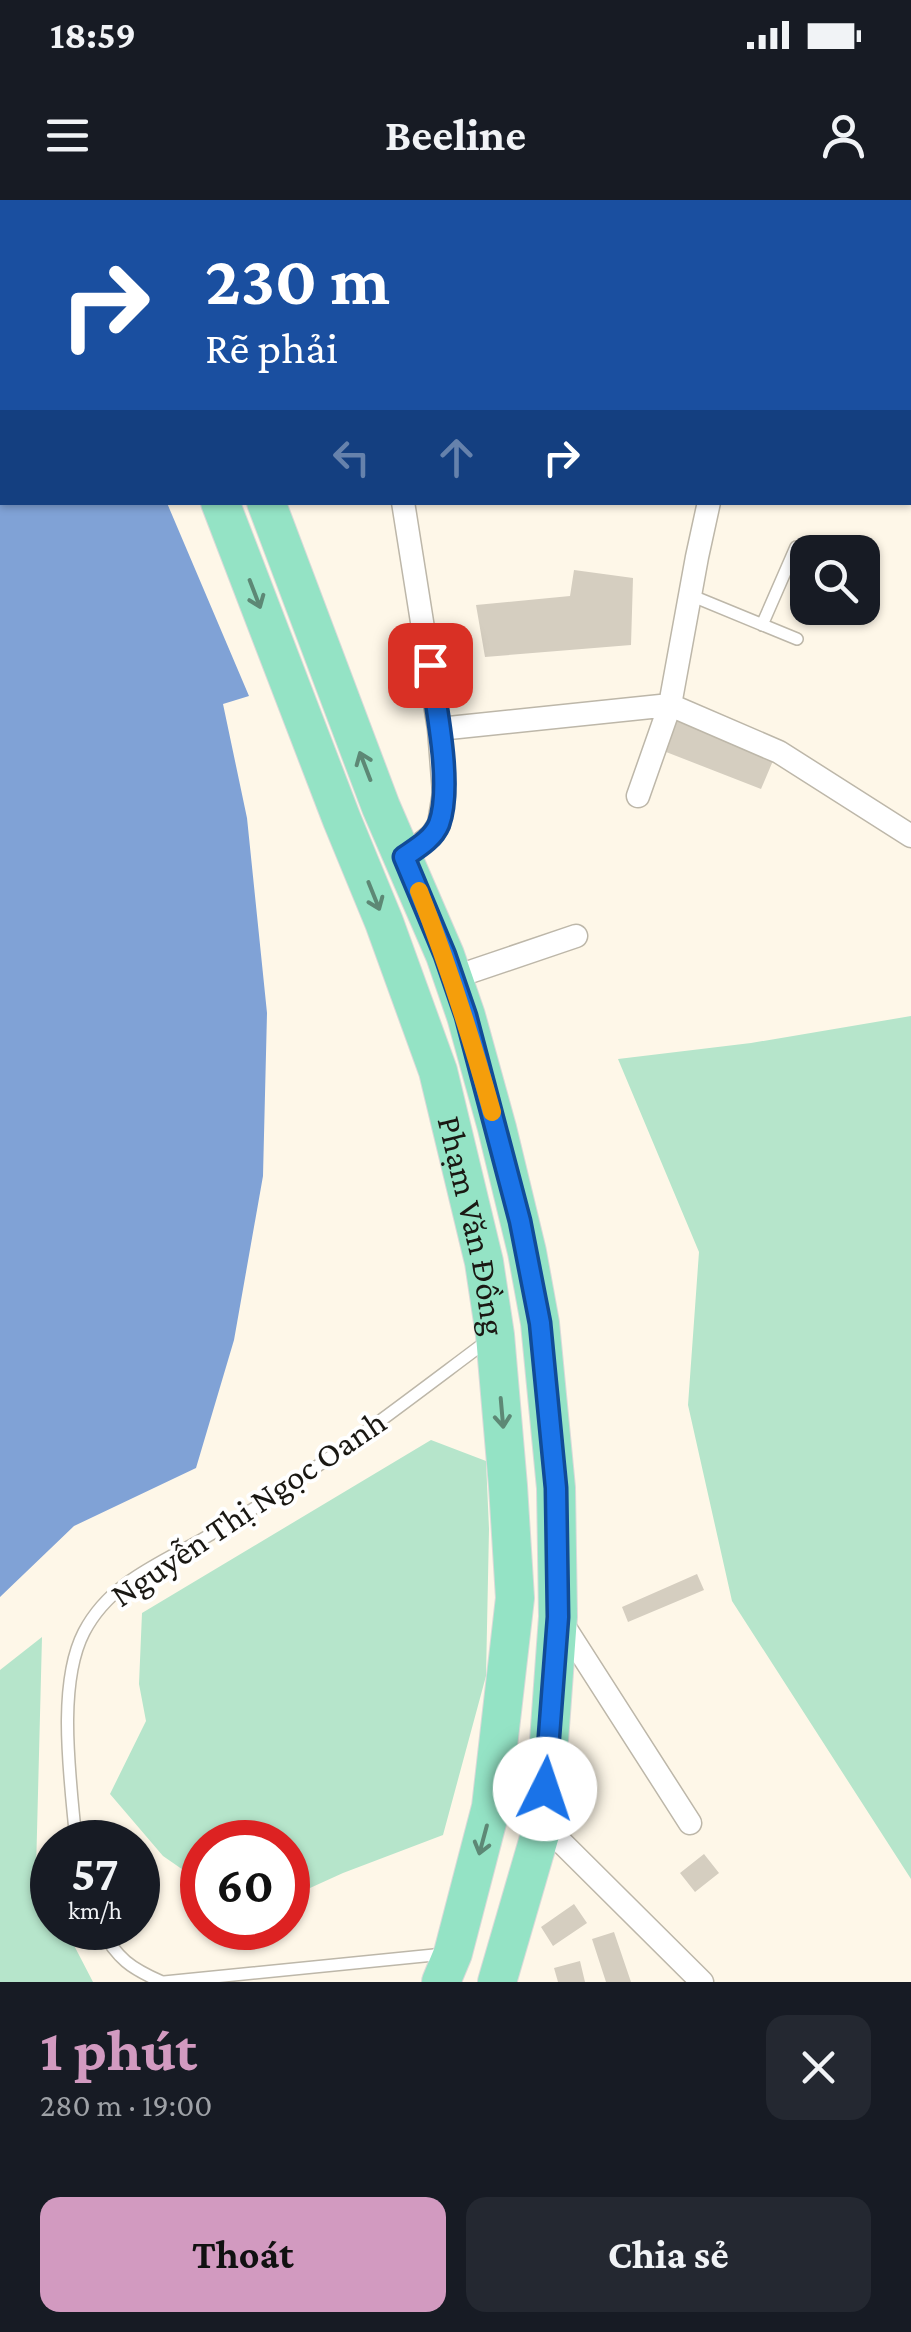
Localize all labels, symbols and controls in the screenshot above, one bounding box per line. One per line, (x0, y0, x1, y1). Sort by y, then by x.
text: 18:59 (50, 14, 136, 56)
icon: menu (40, 108, 95, 163)
icon: person (816, 108, 871, 163)
text: Beeline (385, 110, 526, 160)
icon: right (40, 240, 170, 370)
text: 230 m (205, 241, 390, 319)
text: Rẽ phải (205, 323, 338, 373)
icon: left (324, 430, 379, 485)
icon: ahead (429, 430, 484, 485)
icon: right (534, 430, 589, 485)
map controls (790, 535, 880, 625)
button: search (790, 535, 880, 625)
one-way arrow (247, 577, 265, 608)
pin (388, 623, 473, 708)
icon: arrive (403, 638, 458, 693)
one-way arrow (355, 751, 373, 782)
one-way arrow (366, 880, 384, 911)
street label: Phạm Văn Đồng (430, 1112, 514, 1338)
one-way arrow (492, 1397, 511, 1429)
street label: Nguyễn Thị Ngọc Oanh (103, 1402, 393, 1615)
position arrow (493, 1737, 597, 1841)
speed limit sign: 60 (180, 1820, 310, 1950)
one-way arrow (472, 1824, 491, 1855)
text: 57 (71, 1845, 119, 1901)
text: km/h (68, 1897, 122, 1924)
button: close (766, 2015, 871, 2120)
text: 1 phút (40, 2016, 197, 2083)
text: 280 m · 19:00 (40, 2087, 212, 2123)
button: Thoát (40, 2197, 446, 2312)
button: Chia sẻ (466, 2197, 871, 2312)

